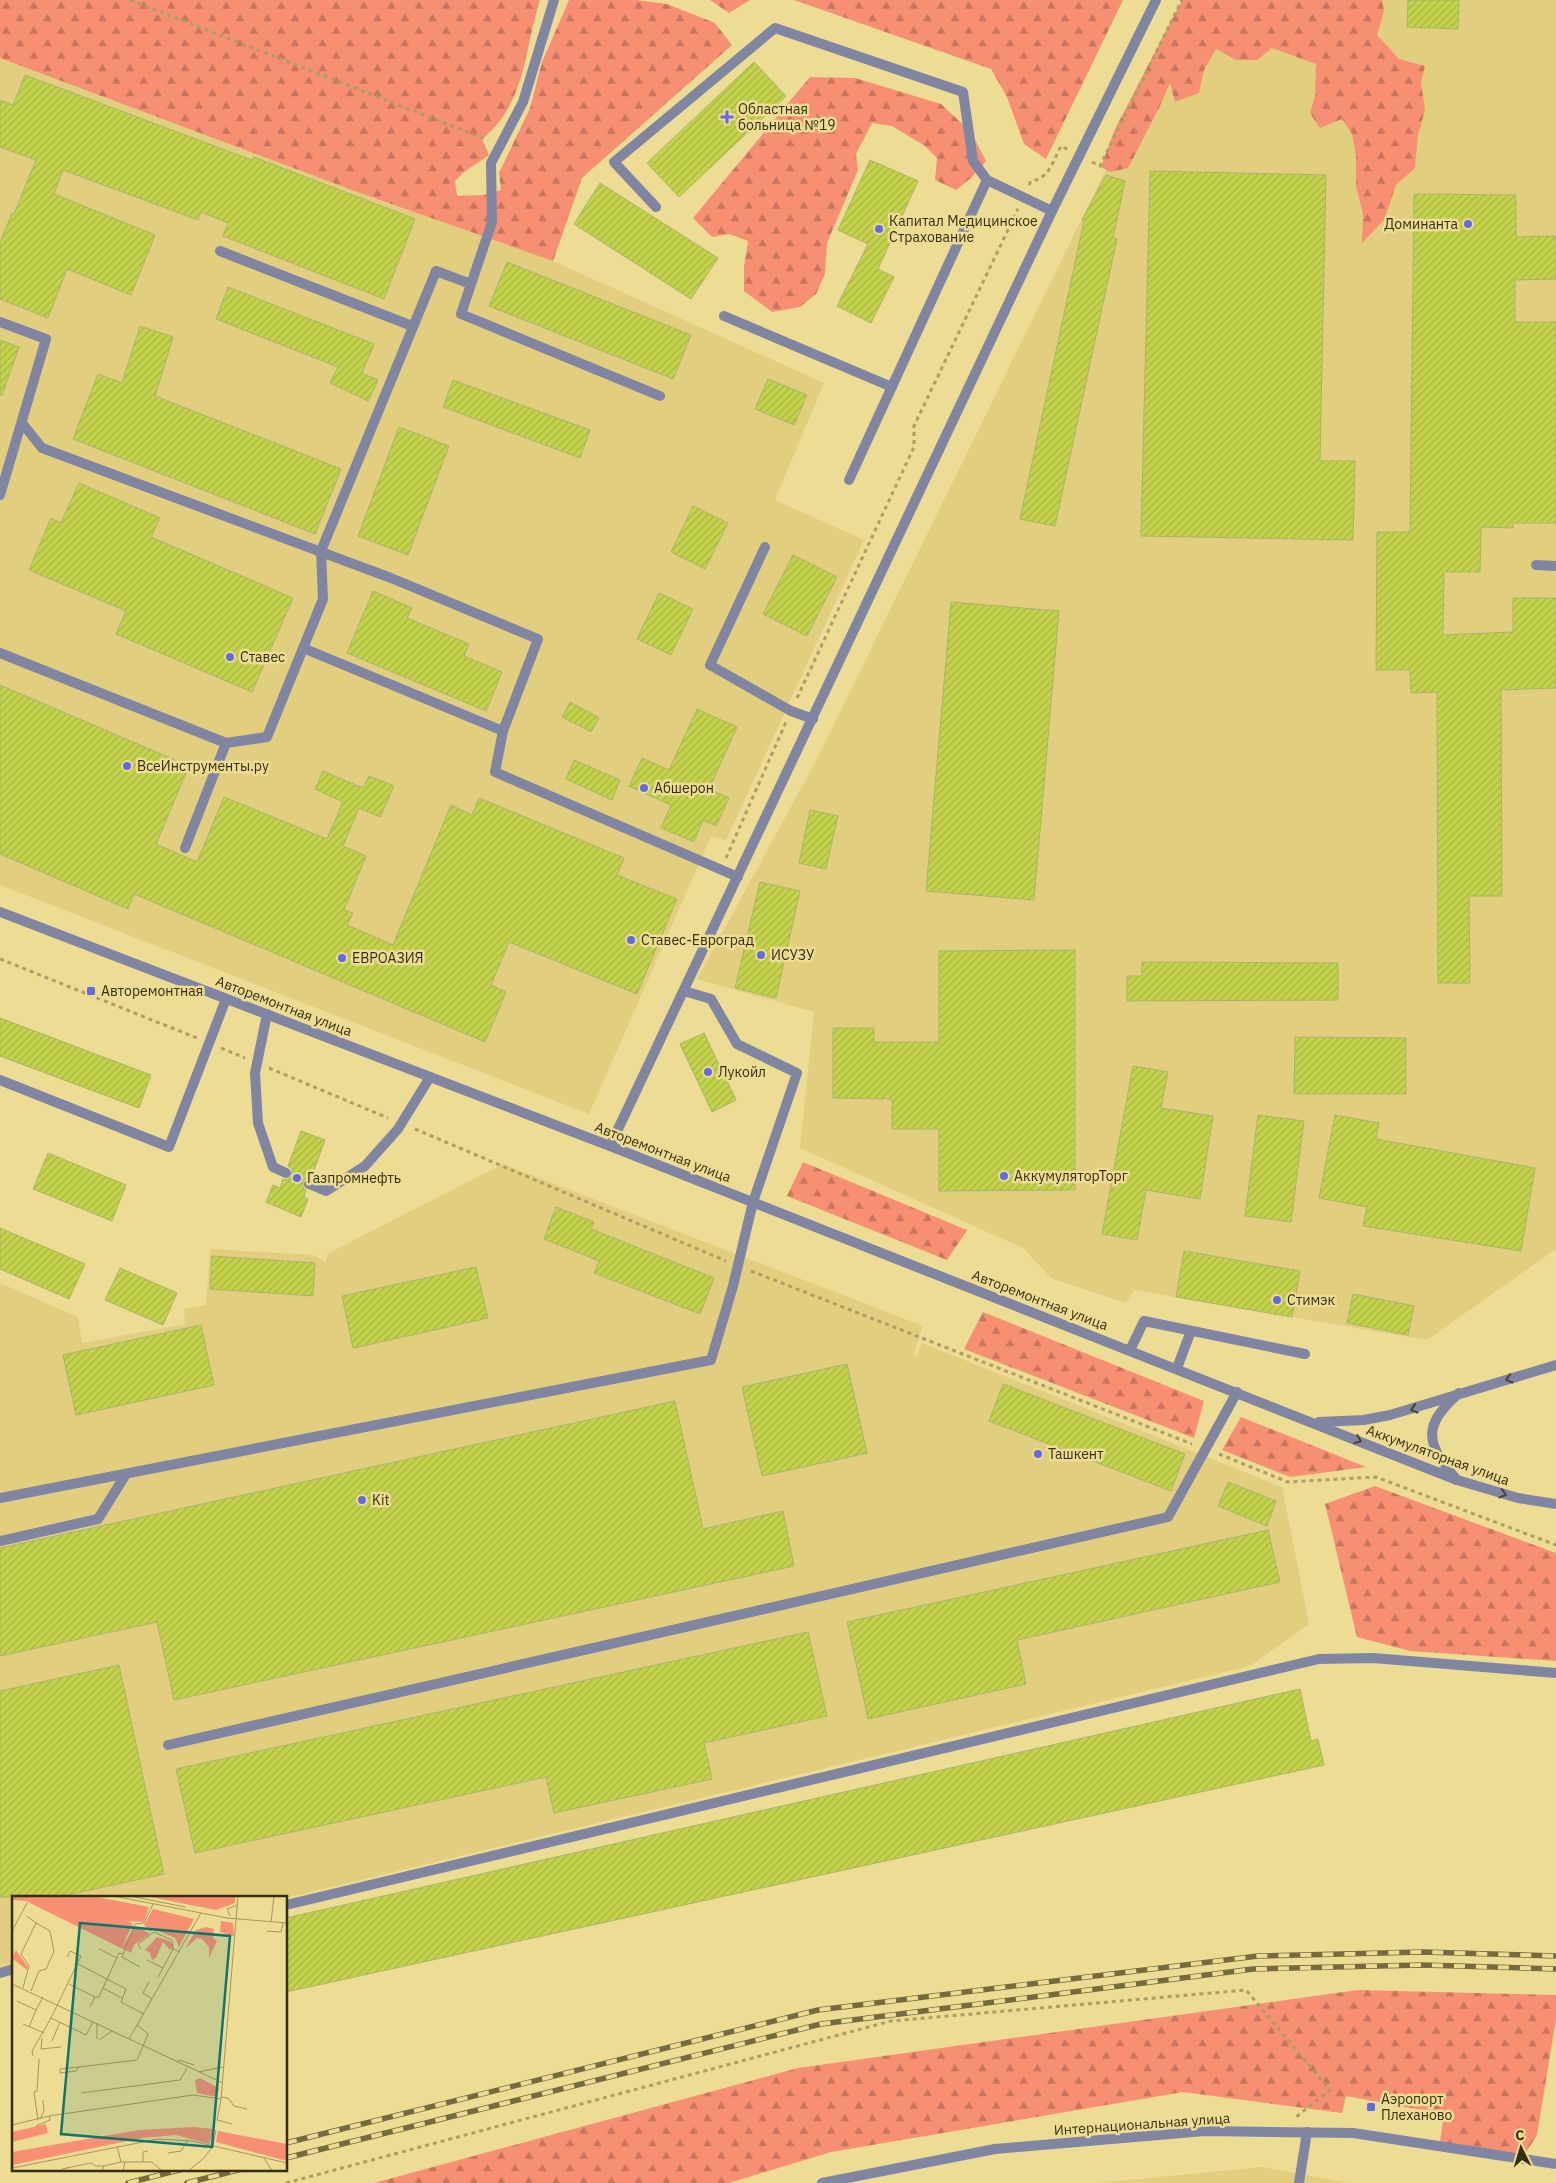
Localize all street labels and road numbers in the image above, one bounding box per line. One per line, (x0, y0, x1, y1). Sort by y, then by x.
street label: Авторемонтная улица (213, 972, 355, 1040)
street label: Авторемонтная улица (592, 1118, 734, 1186)
street label: Авторемонтная улица (969, 1266, 1111, 1334)
street label: Аккумуляторная улица (1364, 1421, 1512, 1489)
street label: Интернациональная улица (1053, 2109, 1231, 2139)

